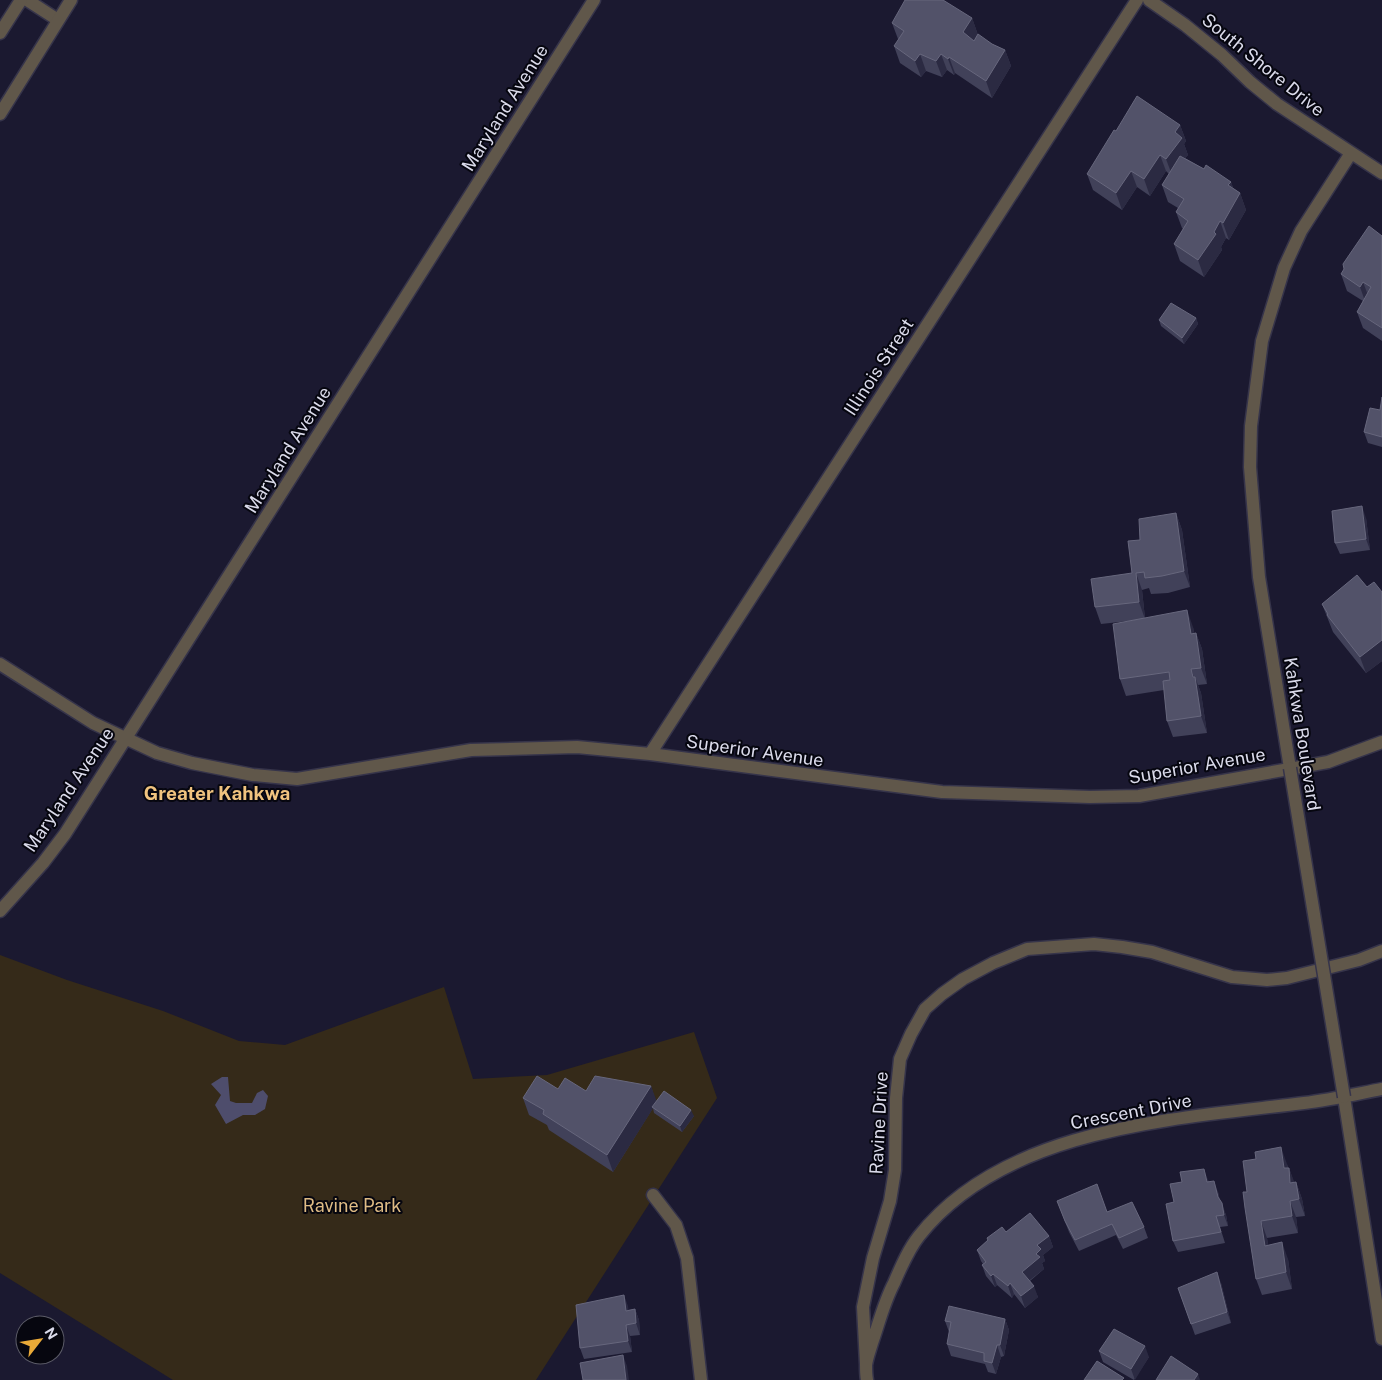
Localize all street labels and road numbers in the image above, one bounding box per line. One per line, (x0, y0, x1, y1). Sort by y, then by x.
street label: South Shore Drive (1198, 9, 1329, 120)
street label: Maryland Avenue (457, 41, 552, 175)
street label: Illinois Street (839, 314, 918, 419)
street label: Maryland Avenue (240, 383, 335, 517)
street label: Kahkwa Boulevard (1280, 656, 1325, 812)
street label: Maryland Avenue (19, 724, 118, 856)
street label: Superior Avenue (685, 730, 825, 771)
street label: Superior Avenue (1127, 743, 1267, 788)
street label: Ravine Drive (865, 1071, 892, 1175)
street label: Crescent Drive (1069, 1089, 1193, 1134)

